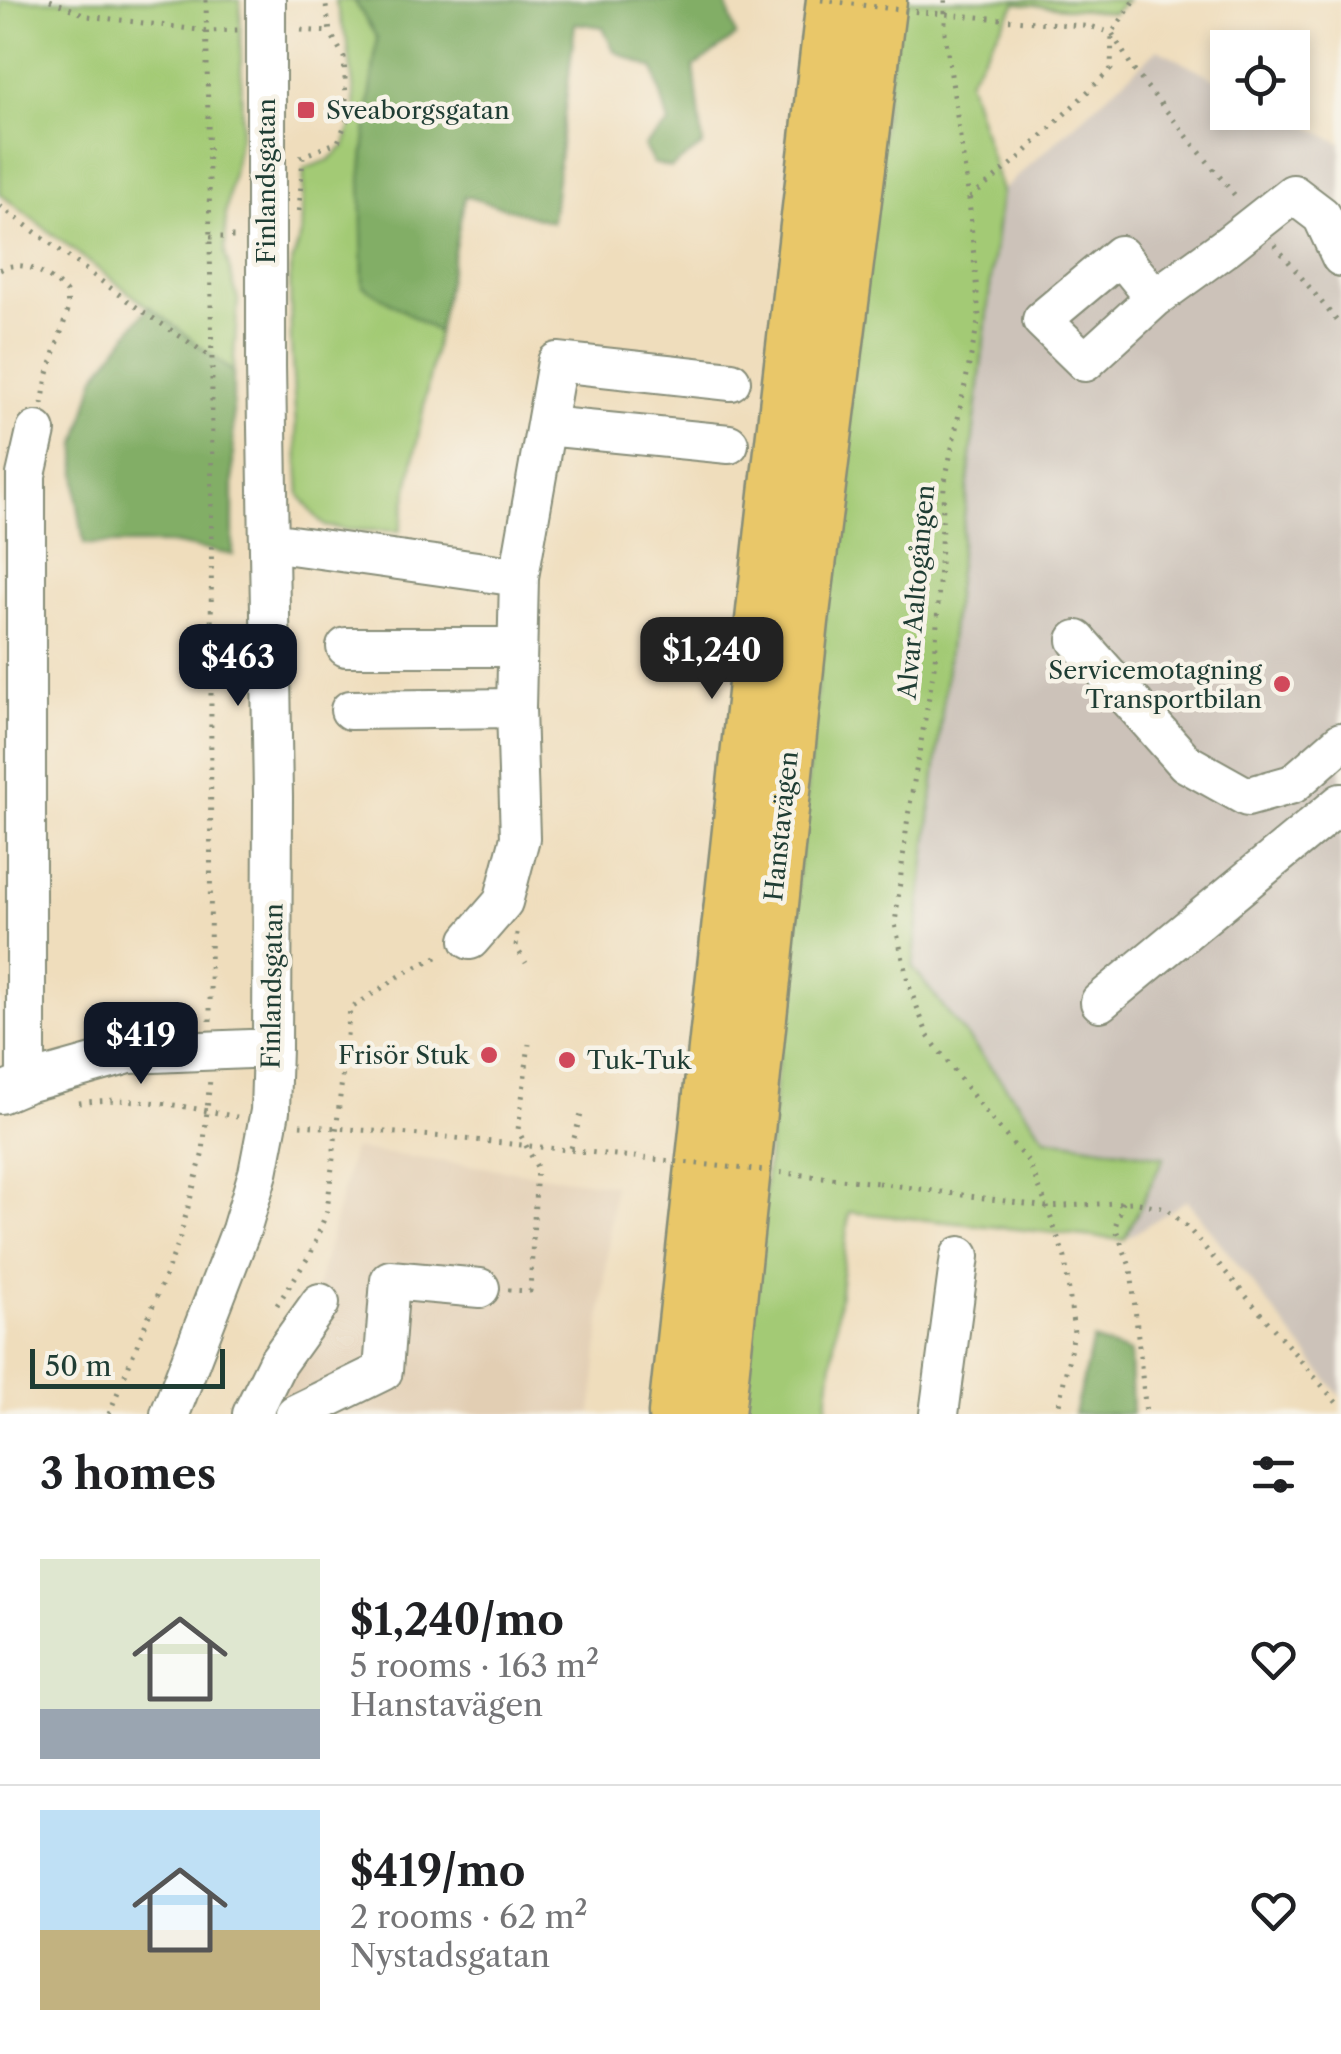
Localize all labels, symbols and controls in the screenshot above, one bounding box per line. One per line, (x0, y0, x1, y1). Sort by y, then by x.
map controls (1210, 30, 1310, 130)
button: locate (1210, 30, 1310, 130)
place label: Sveaborgsgatan (326, 95, 510, 126)
street label: Finlandsgatan (251, 98, 282, 264)
marker: Sveaborgsgatan (295, 99, 317, 121)
street label: Alvar Aaltogången (892, 483, 941, 702)
pin: $1,240 (631, 617, 793, 702)
pin: $463 (179, 624, 297, 709)
text: $1,240 (662, 630, 762, 669)
text: $463 (201, 637, 275, 676)
place label: Servicemotagning Transportbilan (1048, 655, 1263, 715)
marker: Servicemotagning Transportbilan (1271, 673, 1293, 695)
street label: Hanstavägen (758, 749, 805, 903)
street label: Finlandsgatan (256, 903, 289, 1069)
pin: $419 (82, 1002, 200, 1087)
text: $419 (106, 1015, 176, 1054)
place label: Frisör Stuk (338, 1040, 471, 1071)
marker: Frisör Stuk (478, 1044, 500, 1066)
place label: Tuk-Tuk (587, 1045, 693, 1076)
marker: Tuk-Tuk (556, 1049, 578, 1071)
scale bar (30, 1344, 225, 1388)
text: 50 m (45, 1349, 112, 1383)
icon: filters (1246, 1447, 1301, 1502)
text: 3 homes (40, 1448, 216, 1500)
text: $1,240/mo (350, 1594, 564, 1646)
icon: home (120, 1599, 240, 1719)
icon: heart (1246, 1632, 1301, 1687)
text: 5 rooms · 163 m² (350, 1646, 599, 1685)
text: Hanstavägen (350, 1685, 543, 1724)
text: $419/mo (350, 1845, 525, 1897)
icon: home (120, 1850, 240, 1970)
icon: heart (1246, 1883, 1301, 1938)
text: 2 rooms · 62 m² (350, 1897, 588, 1936)
text: Nystadsgatan (350, 1936, 550, 1975)

